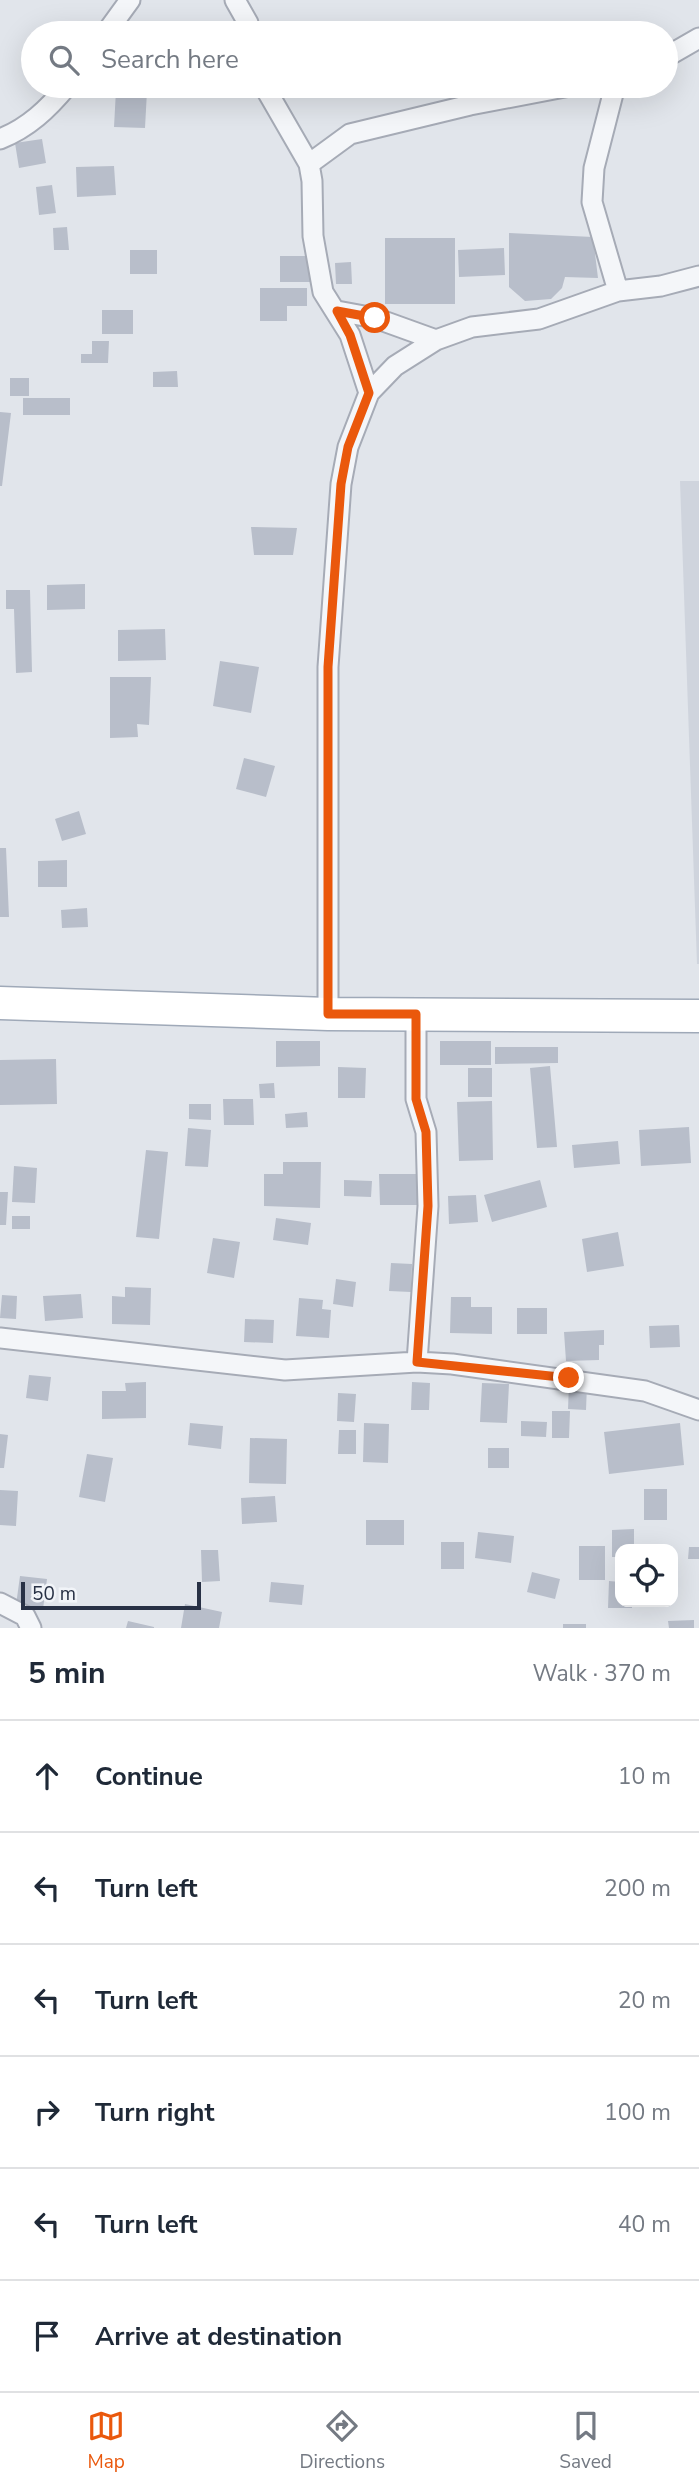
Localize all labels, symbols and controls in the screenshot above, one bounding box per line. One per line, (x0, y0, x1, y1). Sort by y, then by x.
search box (21, 21, 678, 98)
icon: search (45, 41, 83, 79)
text: Search here (101, 42, 239, 77)
route start (359, 302, 390, 333)
route end (553, 1362, 584, 1393)
map controls (615, 1544, 678, 1607)
button: locate (615, 1544, 678, 1607)
scale bar (21, 1579, 201, 1611)
text: 50 m (32, 1581, 76, 1607)
text: 5 min (28, 1653, 106, 1694)
text: Walk · 370 m (532, 1658, 671, 1689)
icon: ahead (28, 1757, 66, 1795)
text: Continue (95, 1759, 203, 1794)
text: 10 m (618, 1761, 671, 1792)
icon: left (28, 1869, 66, 1907)
text: Turn left (95, 1871, 198, 1906)
text: 200 m (604, 1873, 671, 1904)
icon: left (28, 1981, 66, 2019)
text: Turn left (95, 1983, 198, 2018)
text: 20 m (618, 1985, 671, 2016)
icon: right (28, 2093, 66, 2131)
text: Turn right (95, 2095, 214, 2130)
text: 100 m (604, 2097, 671, 2128)
icon: left (28, 2205, 66, 2243)
text: Turn left (95, 2207, 198, 2242)
text: 40 m (618, 2209, 671, 2240)
icon: arrive (28, 2317, 66, 2355)
text: Arrive at destination (95, 2319, 342, 2354)
tab: Map (87, 2407, 125, 2475)
tab: Directions (299, 2407, 385, 2475)
tab: Saved (559, 2407, 612, 2475)

